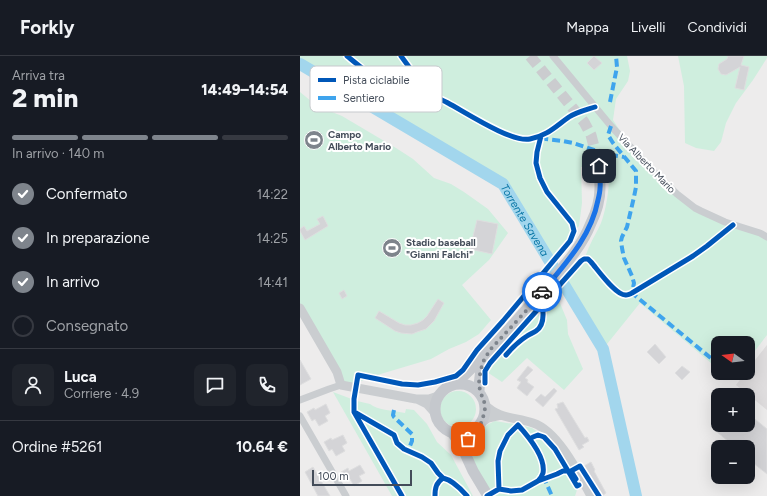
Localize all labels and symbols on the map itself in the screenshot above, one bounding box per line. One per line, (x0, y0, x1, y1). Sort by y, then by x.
legend (310, 66, 442, 112)
text: Pista ciclabile (343, 74, 409, 87)
text: Sentiero (343, 92, 385, 105)
place label: Campo Alberto Mario (328, 128, 391, 153)
sports icon: Campo Alberto Mario (303, 129, 325, 151)
street label: Via Alberto Mario (615, 131, 678, 196)
pin (582, 149, 616, 183)
water label: Torrente Savena (498, 182, 552, 259)
place label: Stadio baseball "Gianni Falchi" (406, 236, 476, 261)
sports icon: Stadio baseball "Gianni Falchi" (381, 237, 403, 259)
courier (522, 272, 562, 312)
north arrow (711, 336, 755, 380)
pin (451, 422, 485, 456)
scale bar (312, 468, 412, 487)

